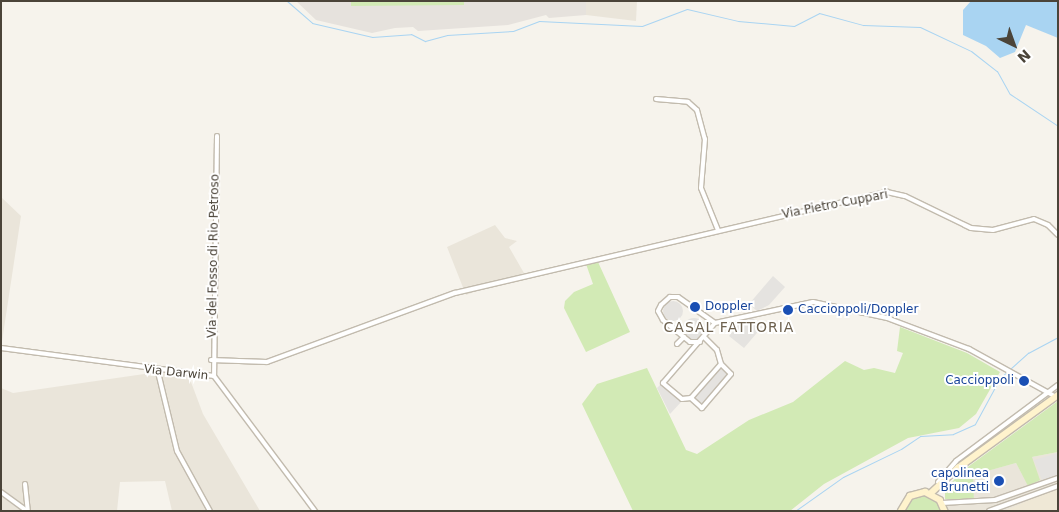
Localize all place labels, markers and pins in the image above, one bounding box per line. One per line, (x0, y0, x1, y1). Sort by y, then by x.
place label: Doppler (705, 300, 752, 314)
marker: Doppler (689, 301, 701, 313)
place label: Caccioppoli/Doppler (798, 303, 918, 317)
marker: Caccioppoli/Doppler (782, 304, 794, 316)
place label: Caccioppoli (945, 374, 1014, 388)
marker: Caccioppoli (1018, 375, 1030, 387)
place label: capolinea Brunetti (931, 467, 989, 495)
marker: capolinea Brunetti (993, 475, 1005, 487)

